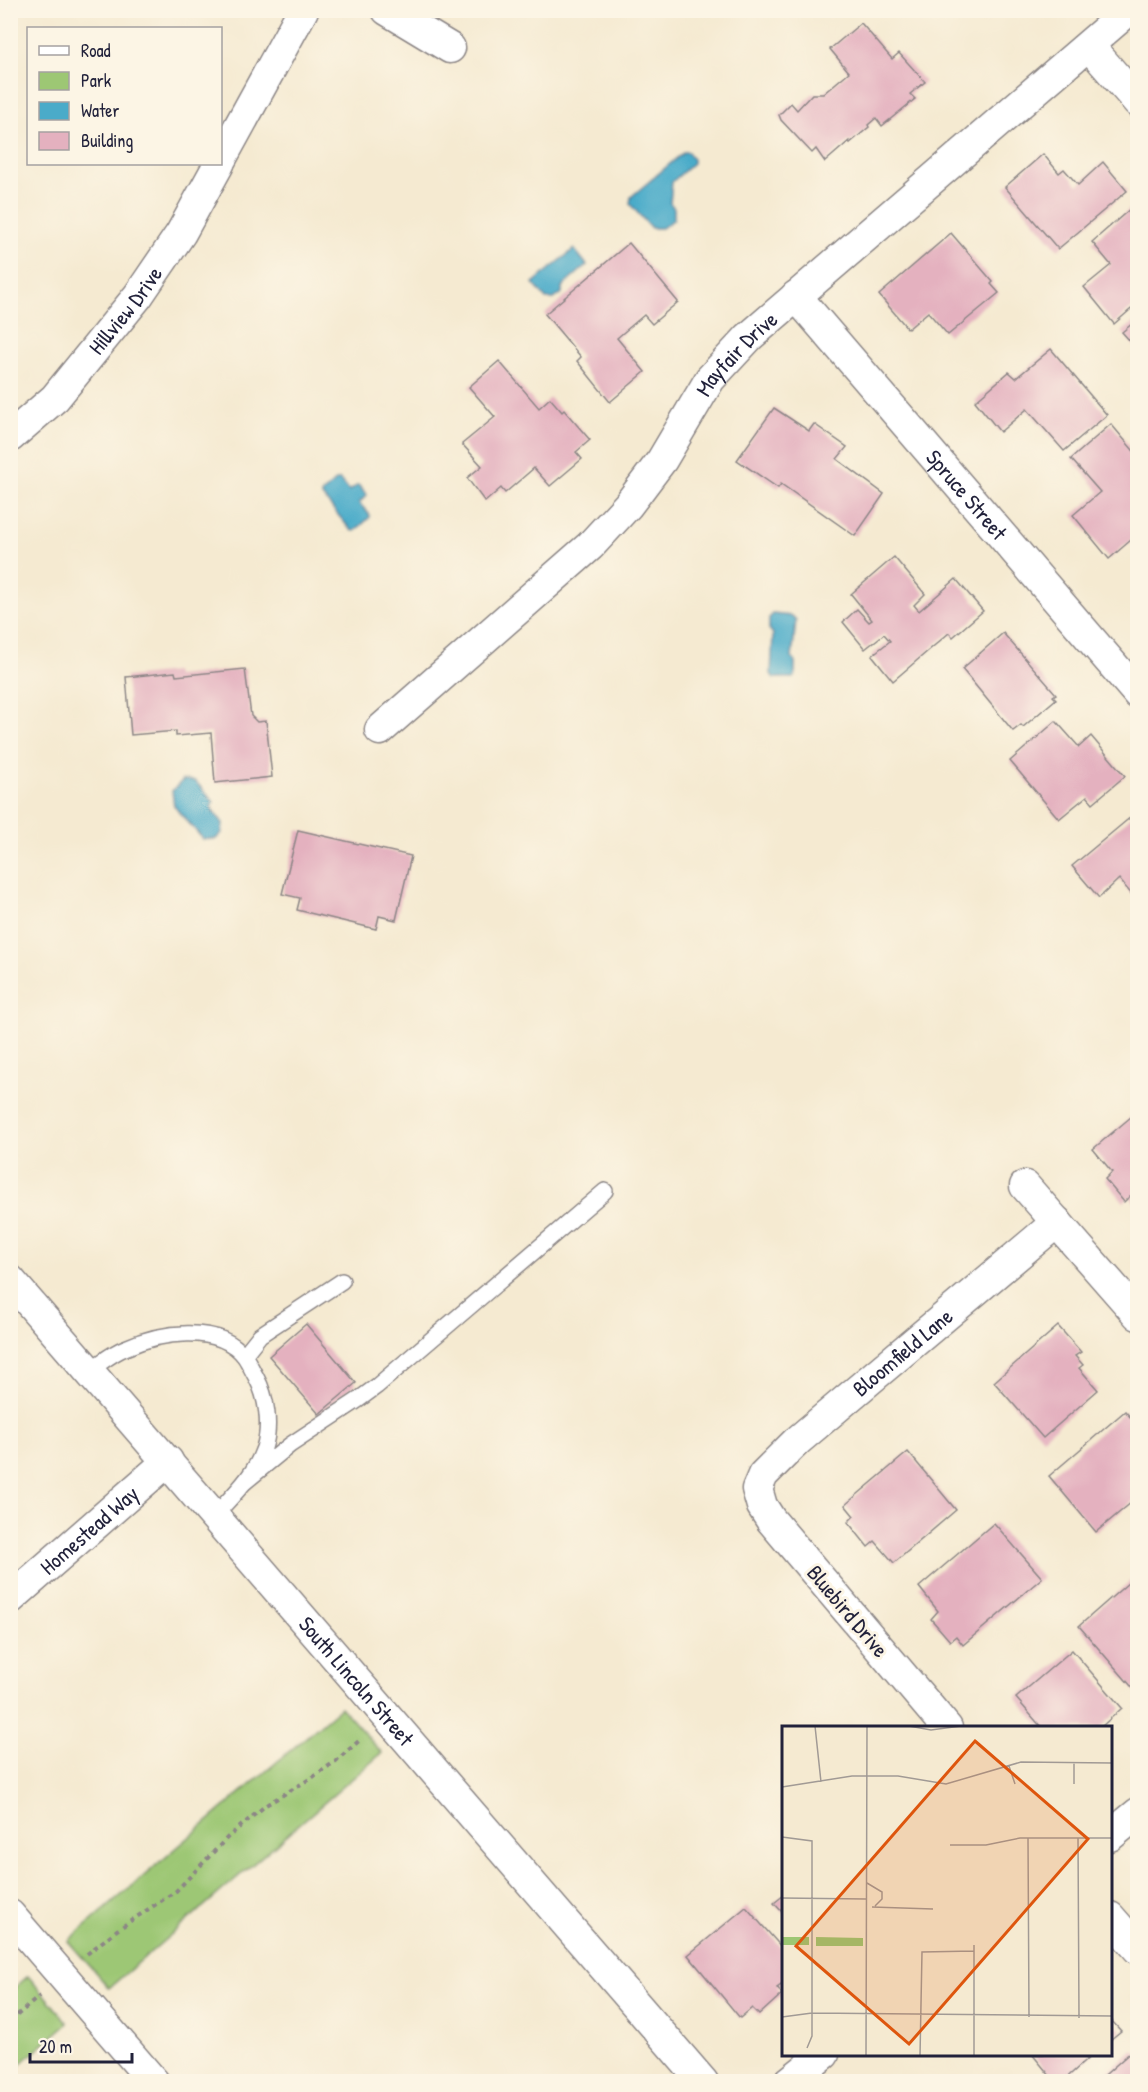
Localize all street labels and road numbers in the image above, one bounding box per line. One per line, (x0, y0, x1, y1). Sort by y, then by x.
street label: Hillview Drive (82, 260, 169, 361)
street label: Mayfair Drive (688, 304, 784, 402)
street label: Spruce Street (919, 443, 1014, 547)
street label: Bloomfield Lane (846, 1301, 959, 1403)
street label: Homestead Way (33, 1479, 145, 1581)
street label: Bluebird Drive (800, 1558, 896, 1664)
street label: South Lincoln Street (292, 1610, 421, 1753)

